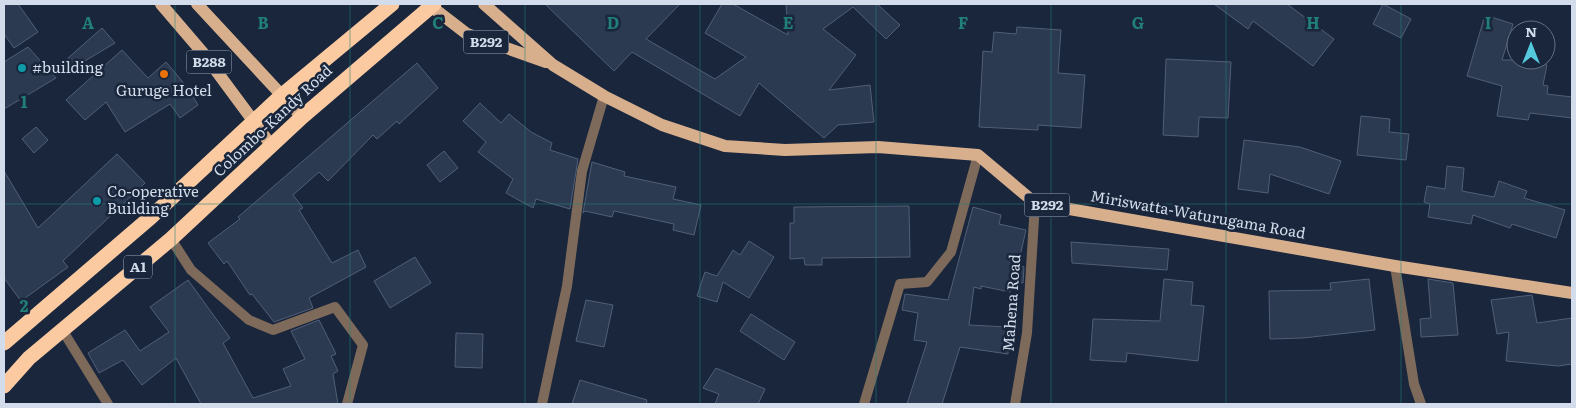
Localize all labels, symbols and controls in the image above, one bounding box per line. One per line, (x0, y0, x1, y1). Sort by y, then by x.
text: A (82, 10, 94, 34)
text: B (257, 10, 269, 34)
text: C (432, 10, 444, 34)
text: D (607, 10, 619, 34)
text: E (783, 10, 794, 34)
text: F (958, 10, 968, 34)
text: G (1132, 10, 1144, 34)
text: H (1306, 10, 1320, 34)
text: I (1485, 10, 1491, 34)
north arrow (1506, 20, 1556, 70)
text: N (1525, 21, 1537, 41)
road number: B292 (464, 31, 508, 54)
road number: B288 (186, 51, 232, 74)
place label: #building (32, 55, 104, 78)
street label: Colombo-Kandy Road (207, 58, 337, 181)
marker: #building (16, 62, 28, 74)
marker: Guruge Hotel (158, 68, 170, 80)
place label: Guruge Hotel (116, 78, 212, 101)
text: 1 (21, 89, 28, 113)
place label: Co-operative Building (107, 179, 199, 219)
street label: Miriswatta-Waturugama Road (1089, 183, 1308, 244)
road number: B292 (1024, 194, 1070, 216)
marker: Co-operative Building (91, 195, 103, 207)
street label: Mahena Road (996, 253, 1025, 352)
road number: A1 (124, 256, 152, 278)
text: 2 (20, 293, 29, 317)

